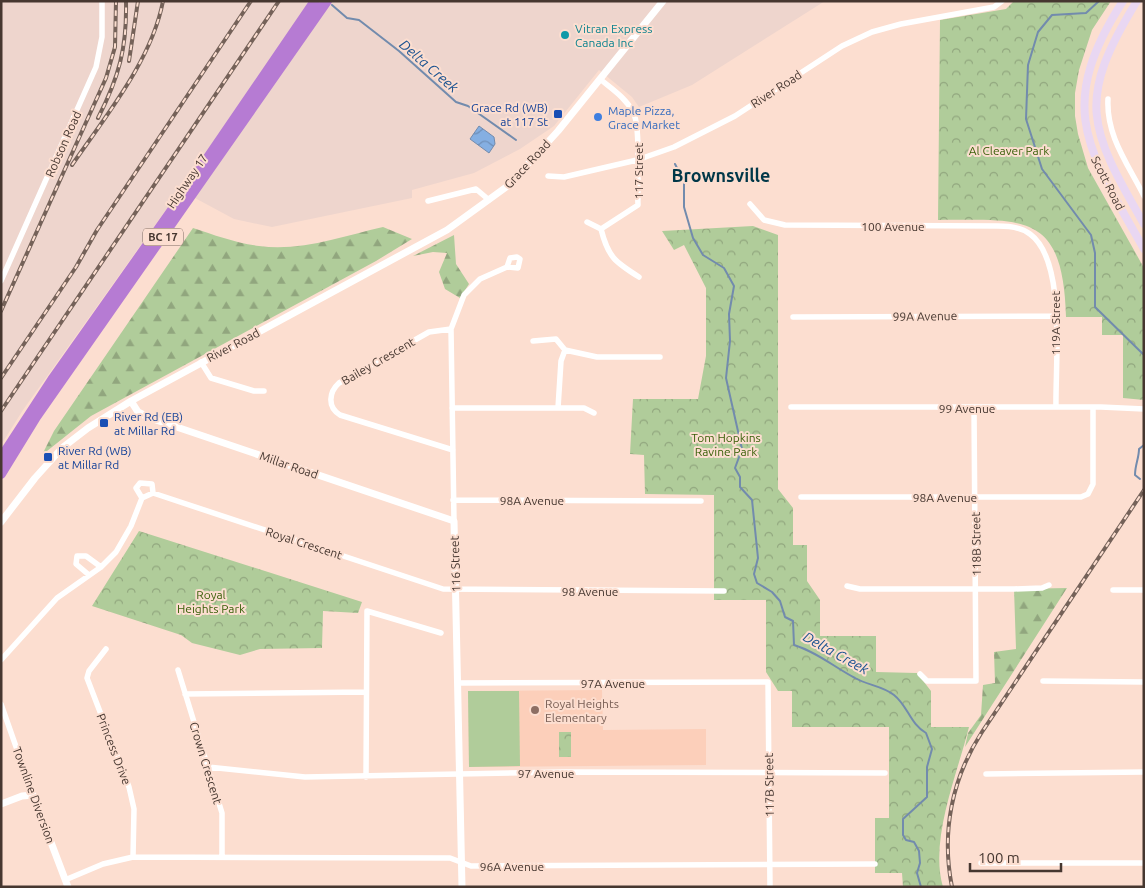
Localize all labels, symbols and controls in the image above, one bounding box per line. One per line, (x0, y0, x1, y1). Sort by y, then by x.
place label: Vitran Express Canada Inc (575, 22, 652, 49)
marker: Vitran Express Canada Inc (559, 29, 571, 41)
water label: Delta Creek (396, 36, 462, 96)
street label: River Road (748, 68, 804, 110)
place label: Grace Rd (WB) at 117 St (471, 101, 548, 128)
place label: Maple Pizza, Grace Market (608, 104, 680, 131)
marker: Grace Rd (WB) at 117 St (552, 108, 564, 120)
street label: Robson Road (43, 109, 83, 179)
marker: Maple Pizza, Grace Market (592, 111, 604, 123)
street label: Grace Road (501, 137, 553, 191)
street label: 117 Street (632, 142, 645, 199)
park label: Al Cleaver Park (969, 144, 1049, 157)
street label: Highway 17 (164, 151, 210, 211)
street label: Scott Road (1089, 154, 1127, 212)
district label: Brownsville (672, 165, 770, 185)
street label: 100 Avenue (861, 220, 925, 233)
road number: BC 17 (143, 228, 183, 246)
street label: 119A Street (1049, 291, 1062, 355)
street label: 99A Avenue (893, 309, 957, 323)
street label: River Road (204, 326, 262, 364)
street label: Bailey Crescent (339, 335, 417, 387)
street label: 99 Avenue (939, 402, 995, 415)
place label: River Rd (EB) at Millar Rd (114, 410, 183, 437)
marker: River Rd (EB) at Millar Rd (98, 417, 110, 429)
park label: Tom Hopkins Ravine Park (691, 431, 761, 458)
place label: River Rd (WB) at Millar Rd (58, 444, 132, 471)
street label: Millar Road (258, 449, 320, 481)
marker: River Rd (WB) at Millar Rd (42, 451, 54, 463)
street label: 98A Avenue (913, 491, 977, 504)
street label: 98A Avenue (500, 494, 564, 507)
street label: 118B Street (969, 512, 983, 576)
street label: Royal Crescent (264, 524, 344, 562)
street label: 116 Street (448, 535, 462, 592)
street label: 98 Avenue (562, 585, 618, 598)
park label: Royal Heights Park (177, 588, 245, 615)
water label: Delta Creek (800, 628, 872, 678)
street label: 97A Avenue (581, 677, 645, 690)
place label: Royal Heights Elementary (545, 697, 619, 724)
marker: Royal Heights Elementary (529, 704, 541, 716)
street label: Princess Drive (94, 712, 134, 786)
street label: Crown Crescent (187, 720, 225, 806)
street label: Townline Diversion (10, 745, 58, 845)
street label: 117B Street (762, 753, 776, 817)
street label: 97 Avenue (518, 767, 574, 780)
scale bar (970, 840, 1061, 872)
text: 100 m (978, 849, 1020, 866)
street label: 96A Avenue (480, 860, 544, 873)

